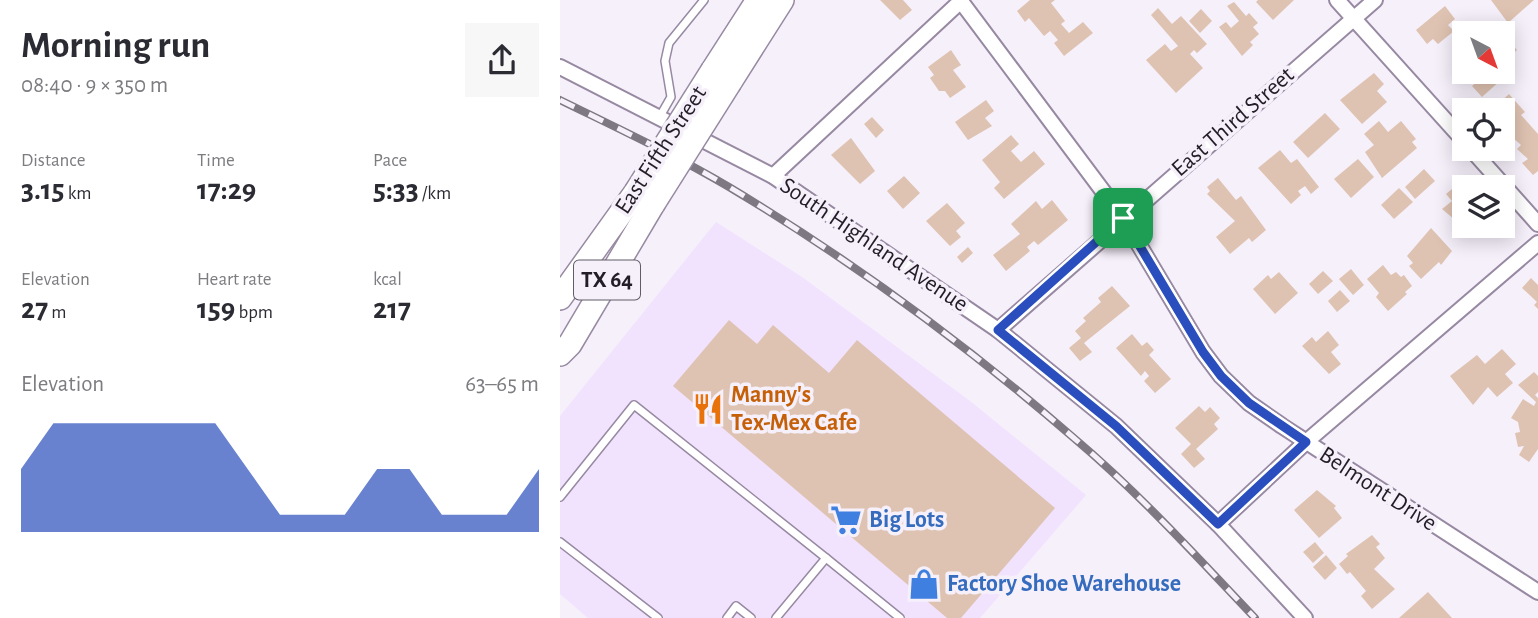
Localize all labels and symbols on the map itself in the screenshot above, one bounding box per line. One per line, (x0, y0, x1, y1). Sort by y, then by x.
north arrow (1452, 21, 1516, 84)
street label: East Third Street (1167, 63, 1299, 181)
street label: East Fifth Street (611, 82, 711, 218)
street label: South Highland Avenue (776, 173, 972, 317)
pin (1093, 188, 1153, 248)
road number: TX 64 (574, 260, 640, 300)
place label: Manny's Tex-Mex Cafe (731, 383, 857, 435)
restaurant icon: Manny's Tex-Mex Cafe (691, 392, 725, 426)
street label: Belmont Drive (1315, 442, 1441, 536)
supermarket icon: Big Lots (829, 503, 863, 537)
place label: Big Lots (869, 508, 944, 532)
shop icon: Factory Shoe Warehouse (907, 567, 941, 601)
place label: Factory Shoe Warehouse (947, 572, 1181, 596)

